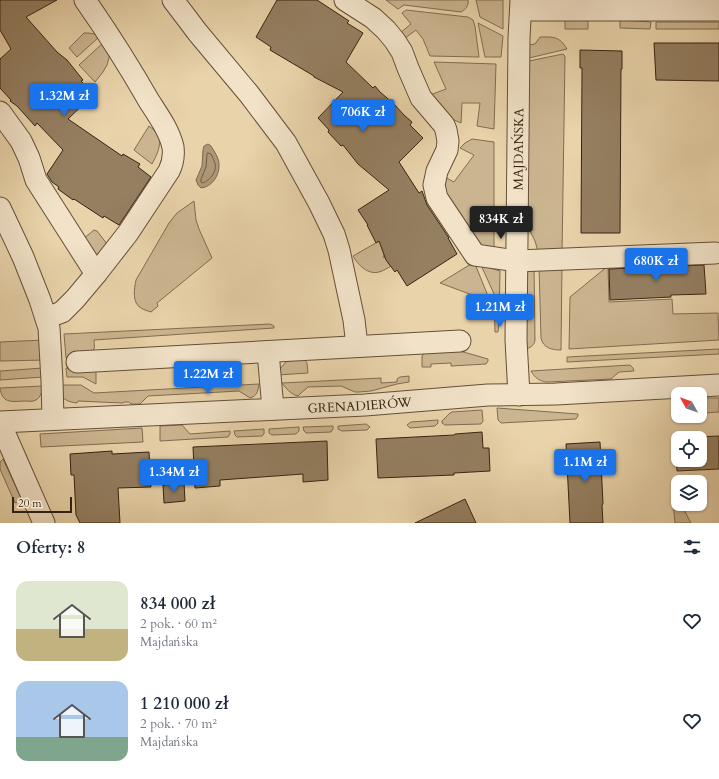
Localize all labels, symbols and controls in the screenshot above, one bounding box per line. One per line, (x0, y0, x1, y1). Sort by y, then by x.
pin: 1.32M zł (23, 83, 105, 117)
text: 1.32M zł (39, 87, 89, 105)
pin: 706K zł (326, 99, 400, 133)
text: 706K zł (341, 103, 385, 121)
street label: MAJDAŃSKA (509, 107, 528, 190)
pin: 834K zł (464, 206, 538, 240)
text: 834K zł (479, 210, 523, 228)
pin: 680K zł (619, 248, 693, 282)
text: 680K zł (634, 252, 678, 270)
pin: 1.21M zł (459, 294, 541, 328)
text: 1.21M zł (475, 298, 525, 316)
pin: 1.22M zł (167, 361, 249, 395)
text: 1.22M zł (183, 365, 233, 383)
north arrow (671, 387, 707, 423)
map controls (671, 387, 707, 511)
street label: GRENADIERÓW (307, 393, 413, 418)
button: locate (671, 431, 707, 467)
pin: 1.1M zł (548, 449, 622, 483)
text: 1.1M zł (563, 453, 607, 471)
pin: 1.34M zł (133, 459, 215, 493)
text: 1.34M zł (149, 463, 199, 481)
button: layers (671, 475, 707, 511)
scale bar (12, 495, 72, 514)
text: 20 m (18, 496, 42, 511)
text: Oferty: 8 (16, 536, 85, 559)
icon: filters (681, 536, 703, 558)
text: 834 000 zł (140, 592, 215, 615)
icon: home (48, 597, 96, 645)
icon: heart (681, 610, 703, 632)
text: 2 pok. · 60 m² (140, 615, 217, 633)
text: Majdańska (140, 633, 198, 651)
text: 1 210 000 zł (140, 692, 228, 715)
icon: home (48, 697, 96, 745)
icon: heart (681, 710, 703, 732)
text: 2 pok. · 70 m² (140, 715, 217, 733)
text: Majdańska (140, 733, 198, 751)

